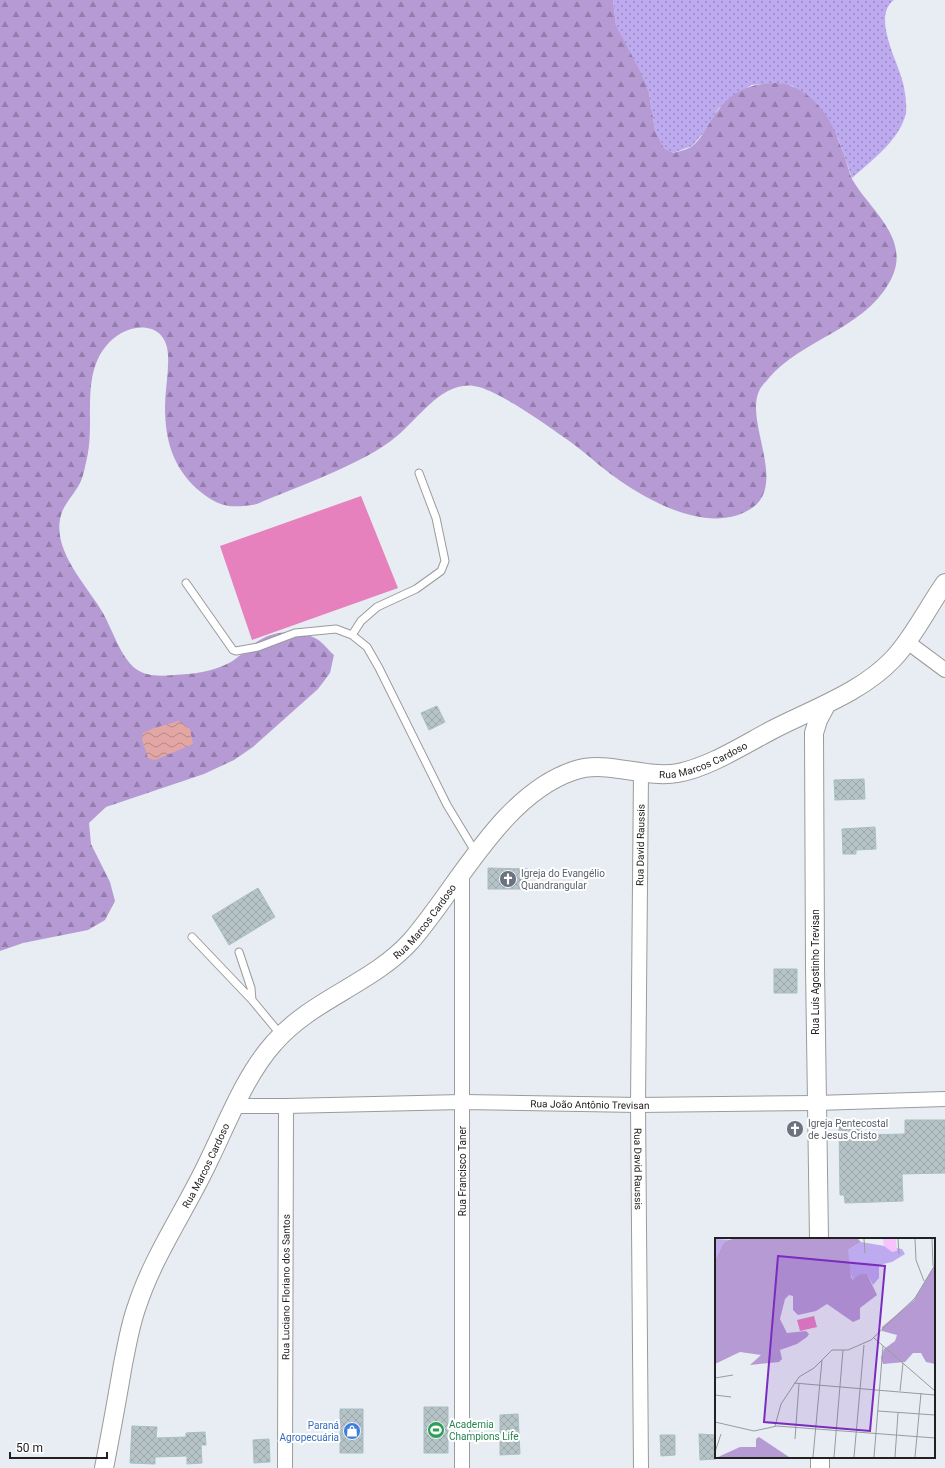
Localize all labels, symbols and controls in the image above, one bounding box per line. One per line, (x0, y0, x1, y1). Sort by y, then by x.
street label: Rua Marcos Cardoso (659, 740, 749, 780)
street label: Rua David Raussis (634, 804, 647, 886)
place label: Igreja do Evangélio Quandrangular (521, 868, 605, 891)
church icon: Igreja do Evangélio Quandrangular (498, 869, 518, 889)
street label: Rua Marcos Cardoso (391, 882, 458, 961)
street label: Rua Luís Agostinho Trevisan (810, 909, 821, 1035)
street label: Rua João Antônio Trevisan (530, 1098, 650, 1111)
place label: Igreja Pentecostal de Jesus Cristo (808, 1118, 888, 1141)
church icon: Igreja Pentecostal de Jesus Cristo (785, 1119, 805, 1139)
street label: Rua Marcos Cardoso (180, 1121, 232, 1210)
street label: Rua Francisco Taner (457, 1125, 468, 1216)
street label: Rua David Raussis (632, 1128, 644, 1210)
street label: Rua Luciano Floriano dos Santos (280, 1214, 292, 1360)
inset map (715, 1238, 935, 1458)
place label: Academia Champions Life (449, 1419, 519, 1442)
place label: Paraná Agropecuária (280, 1420, 339, 1443)
sports icon: Academia Champions Life (426, 1420, 446, 1440)
shop icon: Paraná Agropecuária (342, 1421, 362, 1441)
scale bar (10, 1434, 107, 1460)
text: 50 m (16, 1441, 43, 1455)

